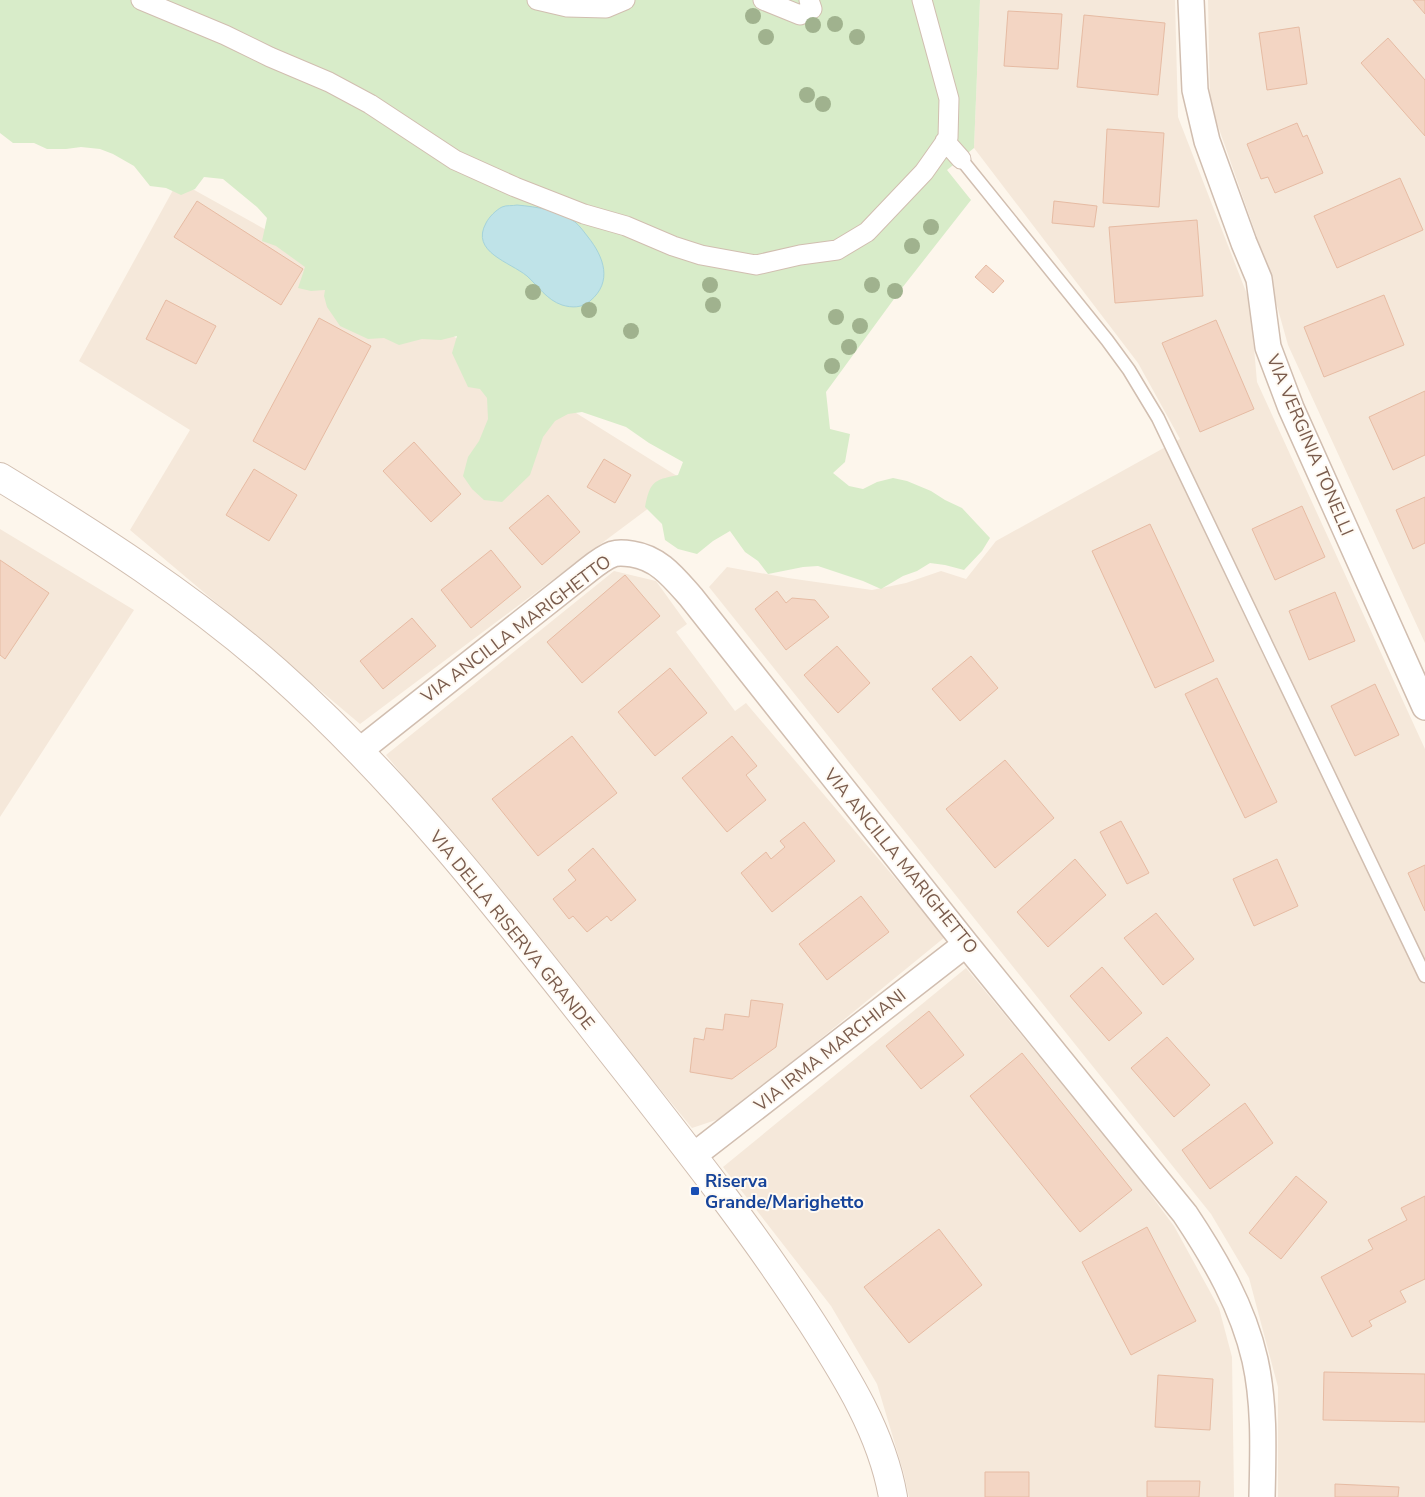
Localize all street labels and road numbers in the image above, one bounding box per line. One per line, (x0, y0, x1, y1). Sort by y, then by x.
street label: VIA VERGINIA TONELLI (1261, 350, 1359, 539)
street label: VIA ANCILLA MARIGHETTO (415, 550, 616, 709)
street label: VIA ANCILLA MARIGHETTO (818, 763, 983, 959)
street label: VIA DELLA RISERVA GRANDE (423, 825, 600, 1035)
street label: VIA IRMA MARCHIANI (748, 983, 911, 1117)

